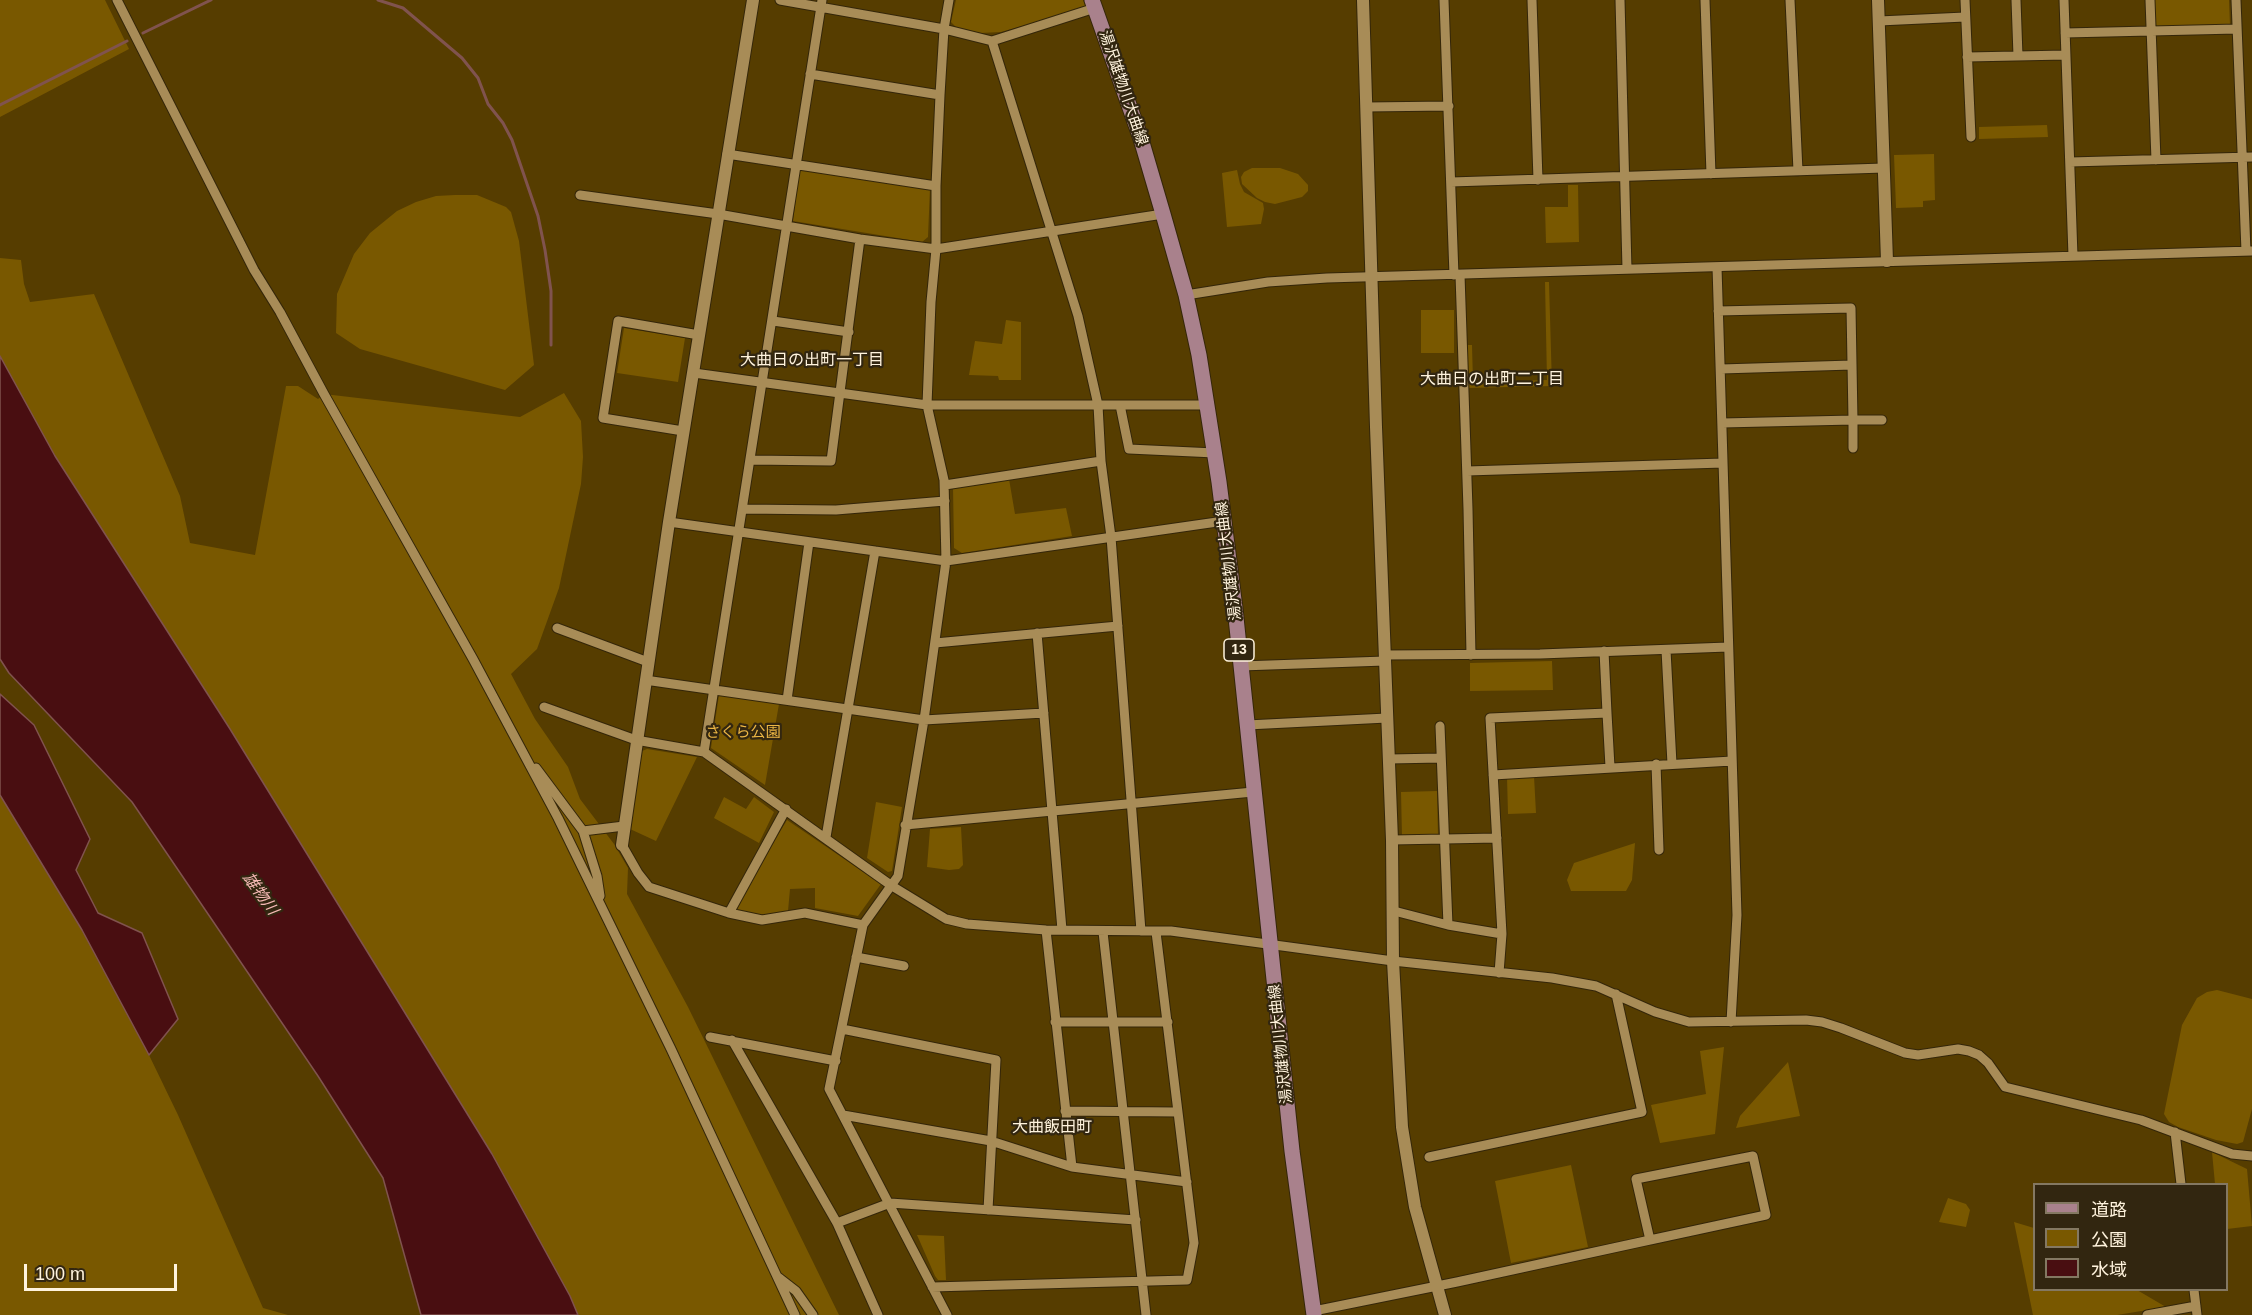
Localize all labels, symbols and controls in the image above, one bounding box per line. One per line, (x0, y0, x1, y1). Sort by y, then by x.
street label: 湯沢雄物川大曲線 (1095, 28, 1151, 148)
district label: 大曲日の出町一丁目 (740, 351, 884, 371)
district label: 大曲日の出町二丁目 (1420, 370, 1564, 390)
street label: 湯沢雄物川大曲線 (1213, 500, 1245, 622)
road number: 13 (1224, 639, 1254, 661)
park label: さくら公園 (706, 724, 780, 742)
water label: 雄物川 (238, 869, 282, 919)
street label: 湯沢雄物川大曲線 (1266, 983, 1296, 1105)
district label: 大曲飯田町 (1012, 1118, 1092, 1138)
legend (2033, 1183, 2228, 1291)
text: 道路 (2091, 1200, 2127, 1220)
text: 公園 (2091, 1230, 2127, 1250)
scale bar (27, 1252, 180, 1290)
text: 水域 (2091, 1260, 2127, 1280)
text: 100 m (35, 1264, 85, 1284)

